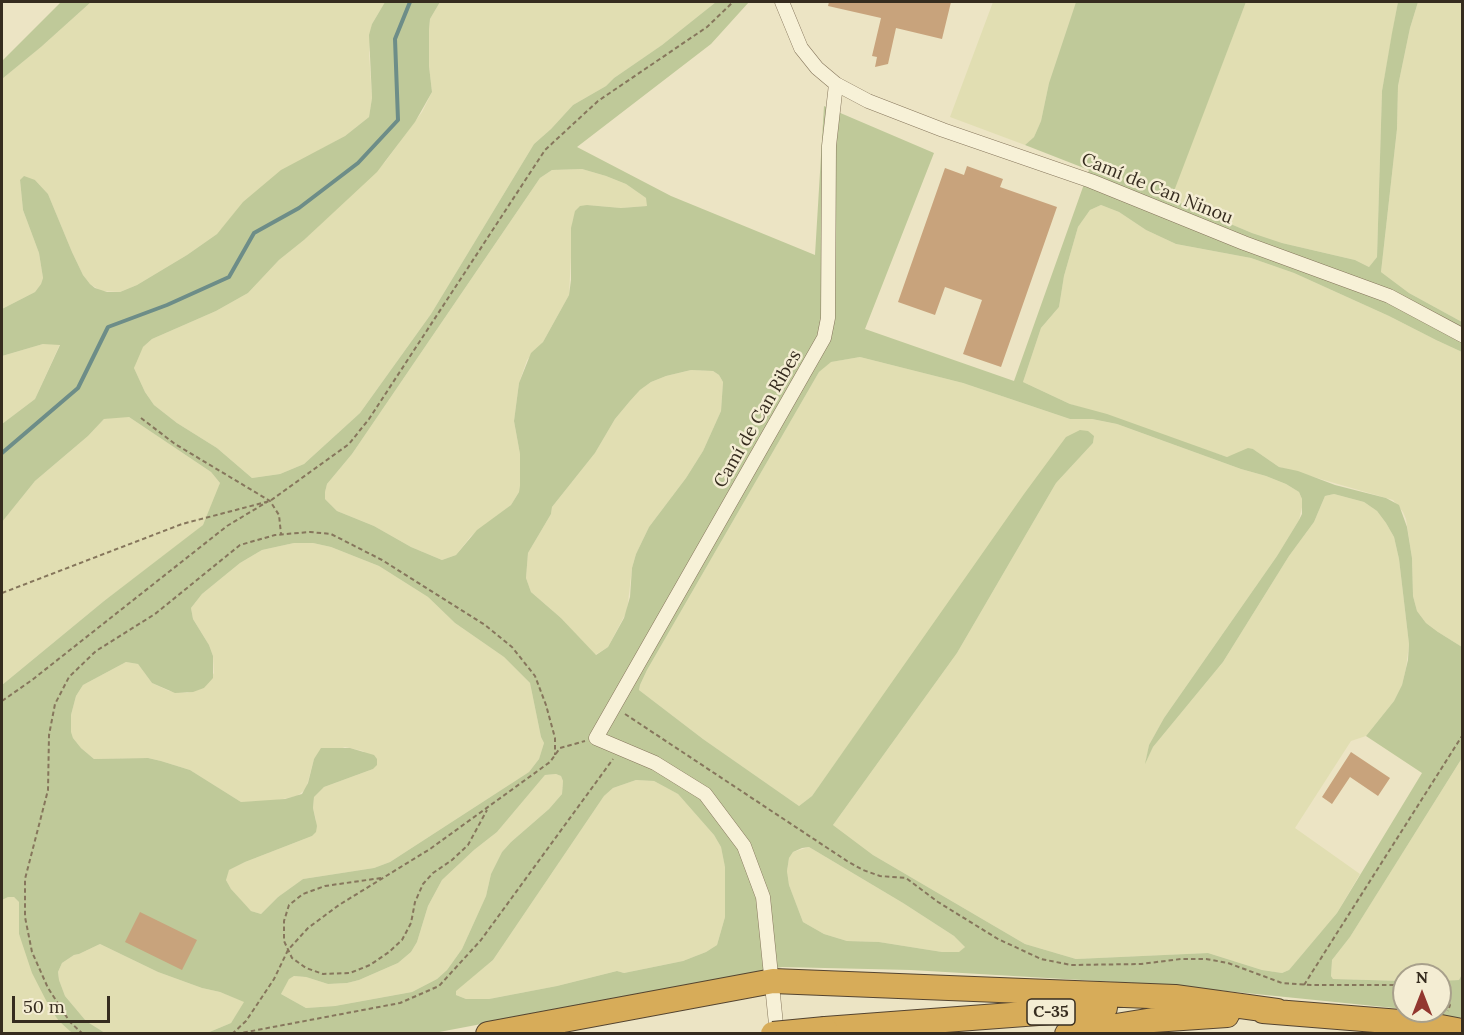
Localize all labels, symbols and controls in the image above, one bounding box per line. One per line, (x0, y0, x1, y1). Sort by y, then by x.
street label: Camí de Can Ninou (1078, 149, 1236, 229)
street label: Camí de Can Ribes (710, 346, 806, 492)
north arrow (1392, 963, 1452, 1023)
text: N (1416, 967, 1428, 987)
scale bar (15, 984, 112, 1022)
text: 50 m (23, 995, 65, 1018)
road number: C-35 (1027, 999, 1075, 1025)

